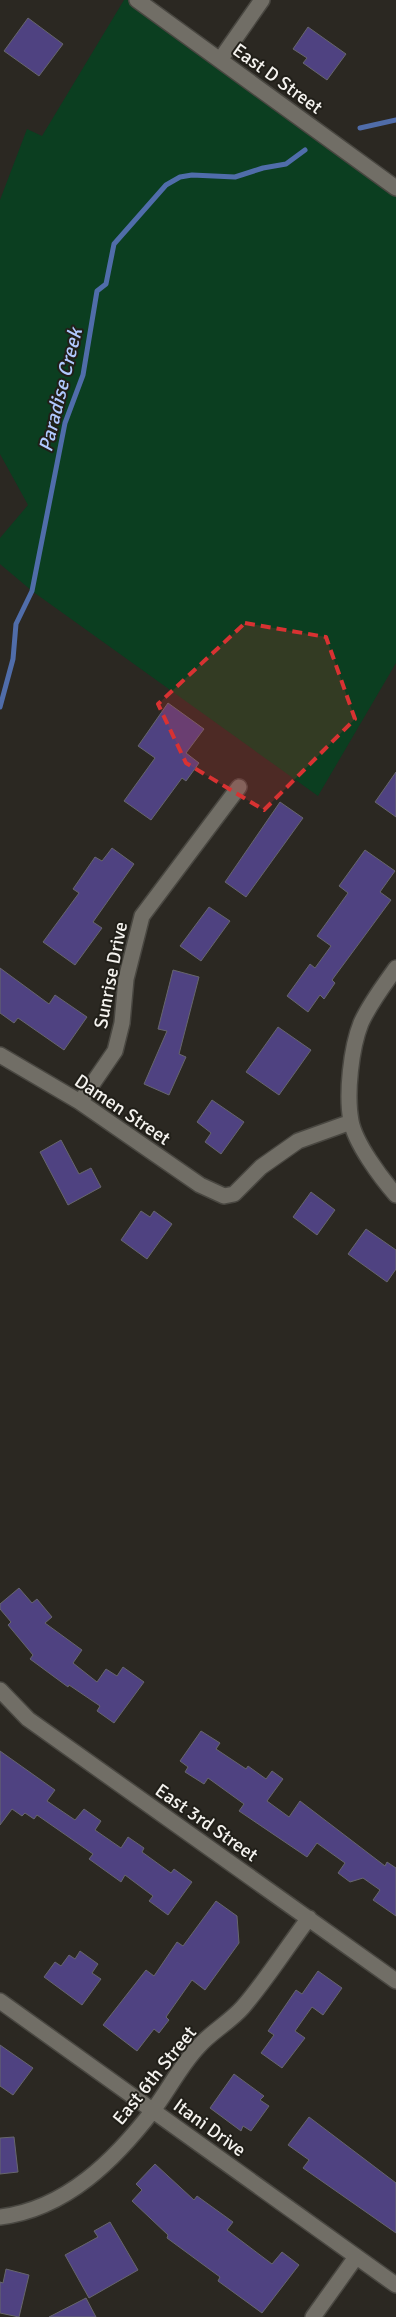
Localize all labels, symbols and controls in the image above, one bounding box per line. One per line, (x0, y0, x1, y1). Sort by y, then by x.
street label: East D Street (228, 38, 327, 120)
water label: Paradise Creek (33, 324, 88, 455)
street label: Sunrise Drive (89, 920, 133, 1031)
street label: Damen Street (70, 1069, 175, 1151)
street label: East 3rd Street (150, 1779, 263, 1867)
street label: East 6th Street (108, 2021, 202, 2130)
street label: Itani Drive (168, 2093, 250, 2162)

